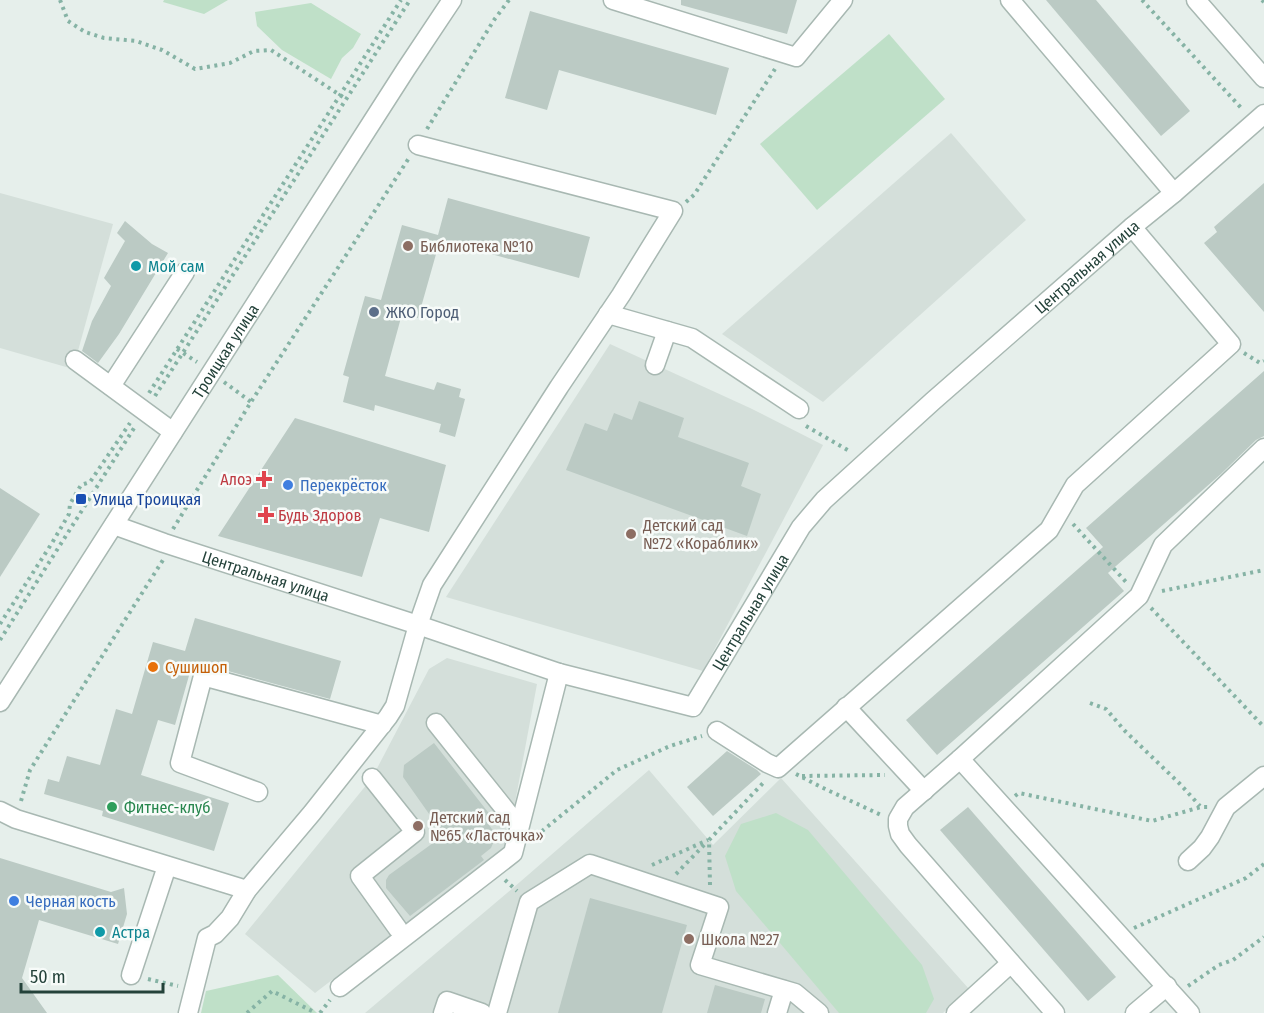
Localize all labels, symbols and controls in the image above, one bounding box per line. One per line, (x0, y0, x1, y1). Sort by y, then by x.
street label: Центральная улица (1031, 216, 1143, 318)
place label: Библиотека №10 (420, 237, 534, 256)
marker: Библиотека №10 (401, 239, 415, 253)
place label: Мой сам (148, 257, 204, 276)
marker: Мой сам (129, 259, 143, 273)
street label: Троицкая улица (188, 300, 263, 402)
place label: ЖКО Город (386, 303, 459, 322)
marker: ЖКО Город (367, 305, 381, 319)
place label: Алоэ (220, 470, 252, 489)
marker: Алоэ (257, 472, 271, 486)
place label: Перекрёсток (300, 476, 387, 495)
marker: Перекрёсток (281, 478, 295, 492)
place label: Улица Троицкая (92, 490, 201, 509)
marker: Улица Троицкая (74, 492, 88, 506)
place label: Будь Здоров (278, 506, 362, 525)
marker: Будь Здоров (259, 508, 273, 522)
place label: Детский сад №72 «Кораблик» (642, 516, 759, 553)
marker: Детский сад №72 «Кораблик» (624, 527, 638, 541)
street label: Центральная улица (199, 547, 332, 606)
street label: Центральная улица (708, 550, 793, 674)
place label: Сушишоп (165, 658, 228, 677)
marker: Сушишоп (146, 660, 160, 674)
place label: Фитнес-клуб (124, 798, 211, 817)
marker: Фитнес-клуб (105, 800, 119, 814)
place label: Детский сад №65 «Ласточка» (429, 808, 544, 845)
marker: Детский сад №65 «Ласточка» (411, 819, 425, 833)
place label: Черная кость (26, 892, 116, 911)
marker: Черная кость (7, 894, 21, 908)
place label: Астра (112, 923, 150, 942)
marker: Астра (93, 925, 107, 939)
place label: Школа №27 (701, 930, 780, 949)
marker: Школа №27 (682, 932, 696, 946)
scale bar (21, 956, 164, 994)
text: 50 m (30, 966, 66, 988)

